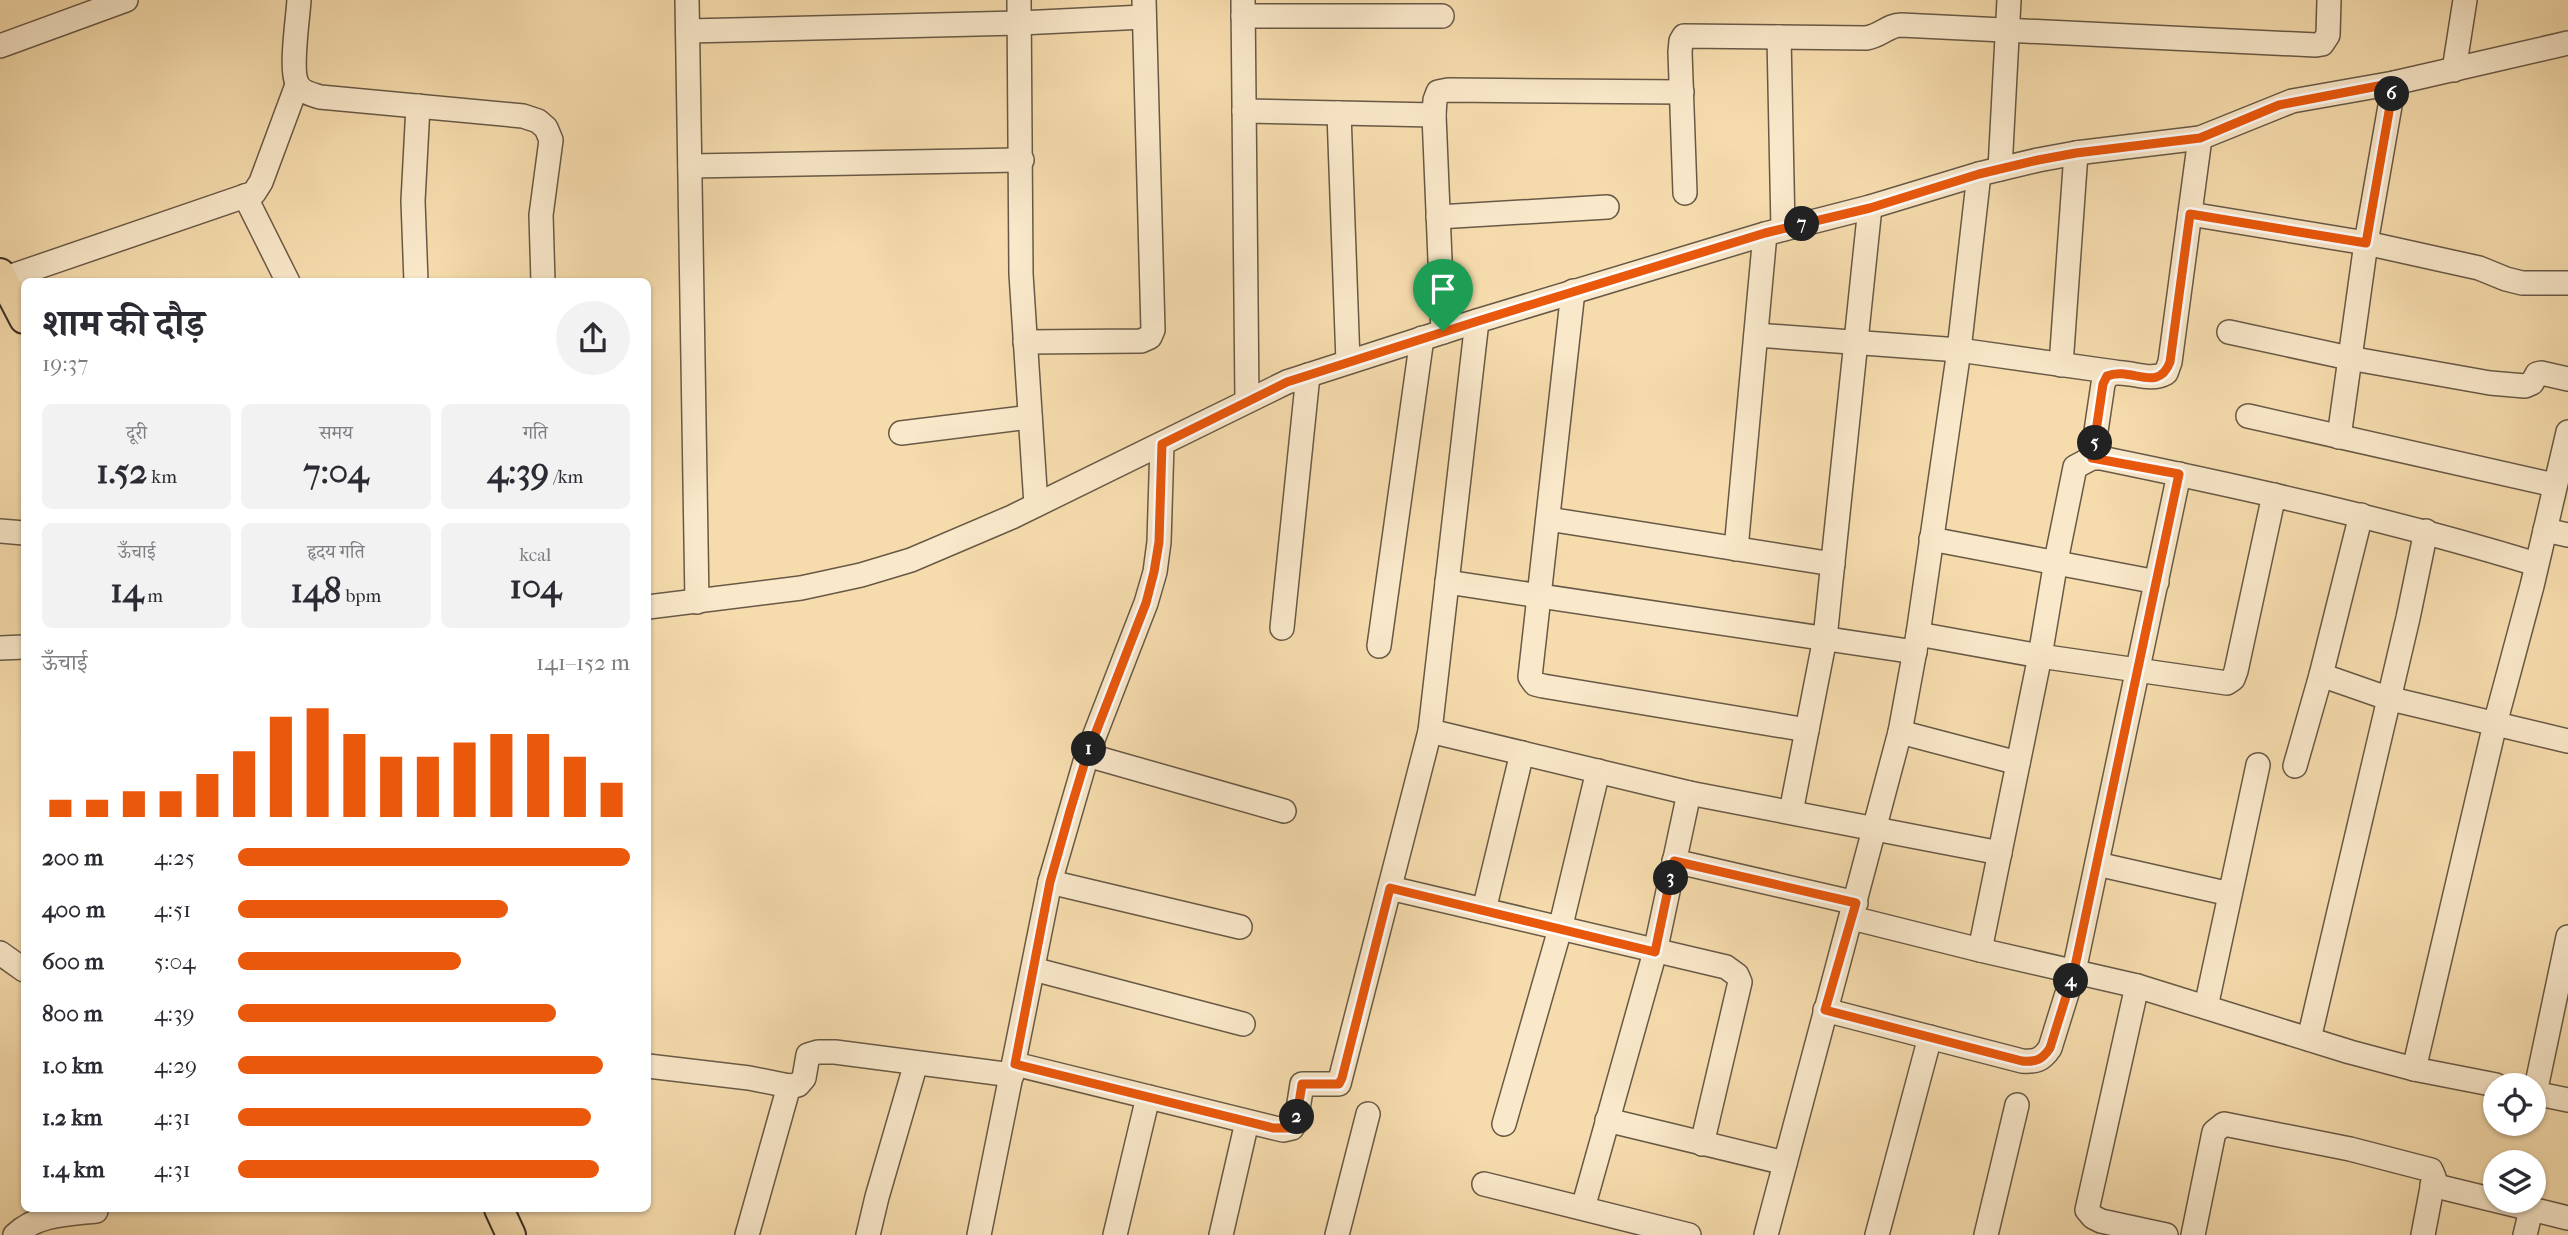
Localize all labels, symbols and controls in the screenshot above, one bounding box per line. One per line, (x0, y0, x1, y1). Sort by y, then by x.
pin: 6 (2374, 76, 2410, 112)
text: 6 (2386, 82, 2397, 104)
pin: 7 (1784, 206, 1820, 242)
text: 7 (1797, 212, 1806, 234)
pin (1413, 259, 1473, 331)
icon: arrive (1424, 270, 1462, 308)
text: शाम की दौड़ (42, 301, 205, 346)
button: share (556, 301, 630, 375)
text: 19:37 (42, 350, 88, 377)
text: दूरी (126, 422, 147, 444)
text: समय (319, 422, 353, 444)
text: गति (523, 422, 548, 444)
pin: 5 (2078, 426, 2112, 460)
text: 5 (2090, 431, 2099, 453)
text: 1.52 (96, 451, 147, 492)
text: 7:04 (304, 451, 368, 492)
text: 4:39 (487, 451, 549, 492)
text: km (147, 466, 177, 488)
text: /km (549, 466, 583, 488)
text: ऊँचाई (118, 541, 155, 563)
text: हृदय गति (307, 541, 365, 563)
text: kcal (519, 544, 551, 566)
text: 104 (509, 566, 561, 607)
text: 14 (110, 570, 143, 611)
text: 148 (291, 570, 341, 611)
text: m (143, 585, 163, 607)
text: bpm (341, 585, 381, 607)
text: ऊँचाई (42, 649, 87, 676)
text: 141–152 m (536, 649, 630, 676)
pin: 1 (1072, 732, 1106, 766)
text: 1 (1085, 737, 1092, 759)
text: 200 m (42, 844, 103, 871)
text: 4:25 (154, 844, 195, 871)
pin: 3 (1654, 860, 1688, 896)
text: 3 (1667, 866, 1674, 888)
text: 400 m (42, 896, 105, 923)
text: 4:51 (154, 896, 191, 923)
text: 600 m (42, 948, 104, 975)
text: 5:04 (154, 948, 196, 975)
pin: 4 (2054, 964, 2088, 998)
text: 4 (2065, 969, 2076, 991)
text: 800 m (42, 1000, 103, 1027)
text: 4:39 (154, 1000, 195, 1027)
text: 1.0 km (42, 1052, 103, 1079)
text: 4:29 (154, 1052, 197, 1079)
map controls (2483, 1073, 2546, 1213)
button: locate (2483, 1073, 2546, 1136)
pin: 2 (1280, 1100, 1314, 1134)
text: 1.2 km (42, 1104, 102, 1131)
text: 4:31 (154, 1104, 191, 1131)
text: 2 (1292, 1105, 1301, 1127)
button: layers (2483, 1150, 2546, 1213)
text: 1.4 km (42, 1156, 105, 1183)
text: 4:31 (154, 1156, 191, 1183)

